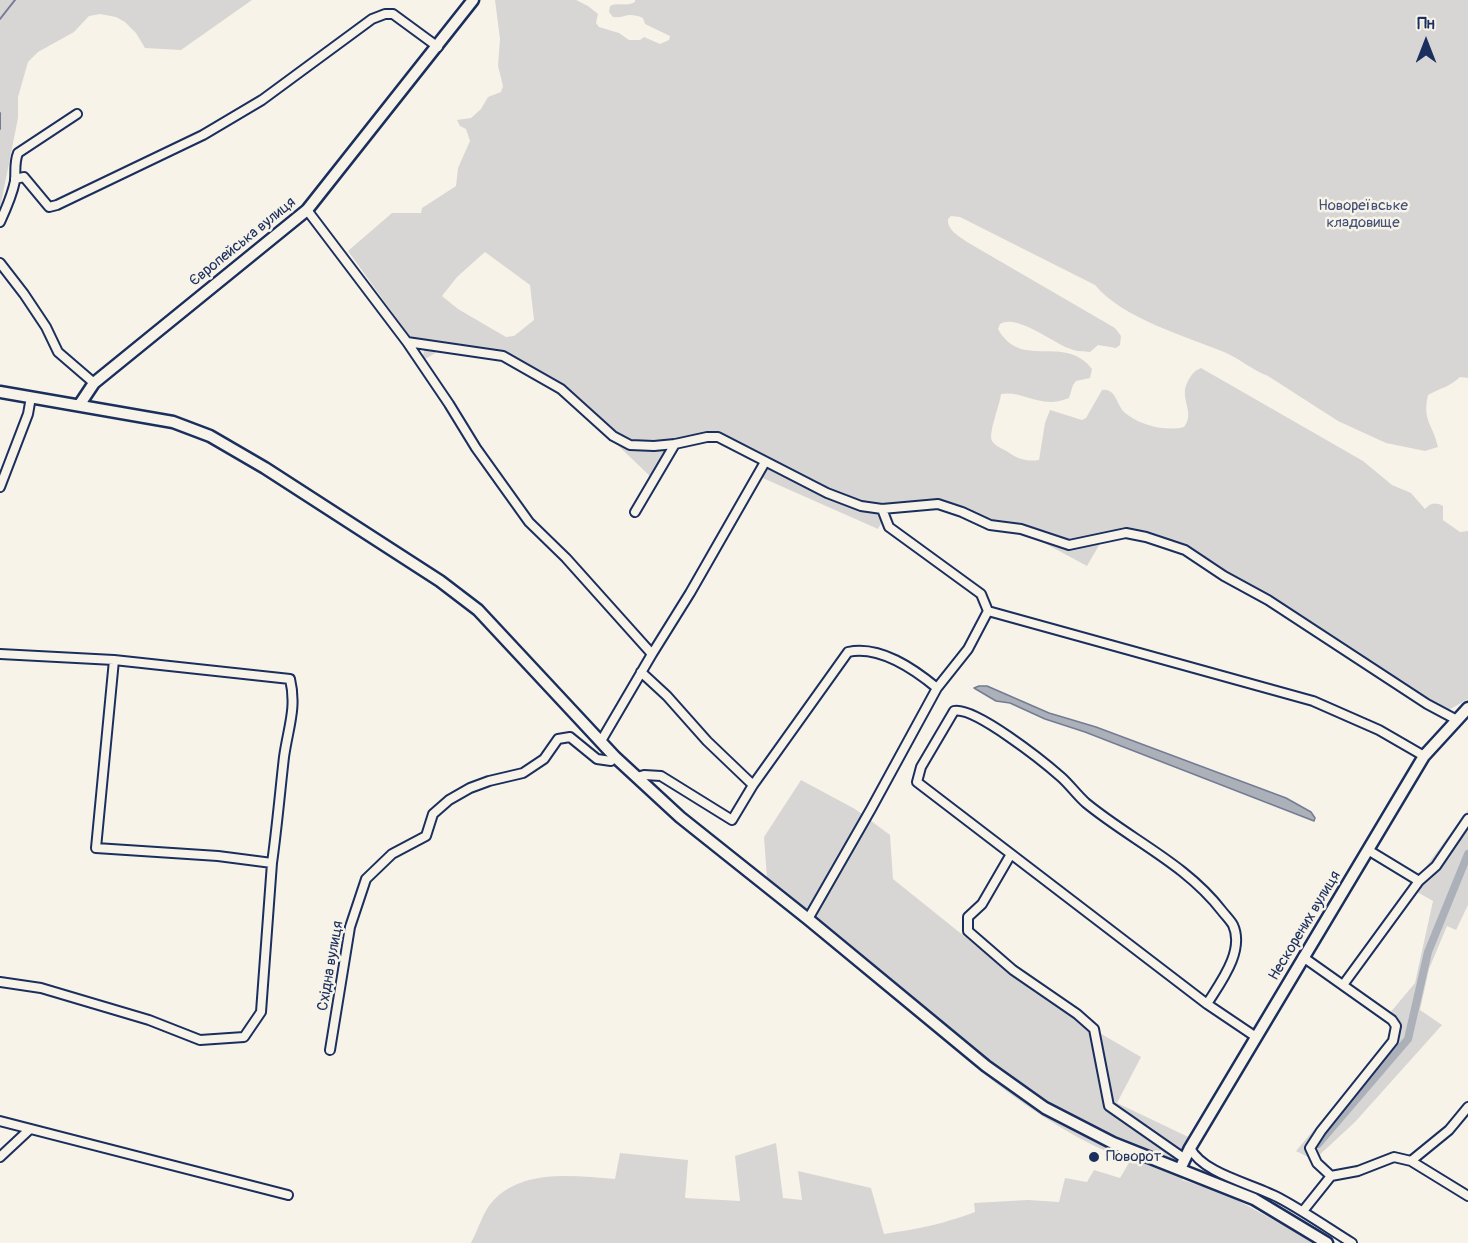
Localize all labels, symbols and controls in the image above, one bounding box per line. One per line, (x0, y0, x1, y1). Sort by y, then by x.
north arrow (1396, 12, 1456, 72)
text: Пн (1417, 14, 1435, 34)
street label: Європейська вулиця (186, 194, 300, 290)
park label: Новореївське кладовище (1318, 197, 1408, 232)
street label: Нескорених вулиця (1265, 868, 1345, 984)
street label: Східна вулиця (314, 920, 348, 1012)
place label: Поворот (1106, 1148, 1161, 1166)
marker: Поворот (1087, 1150, 1101, 1164)

